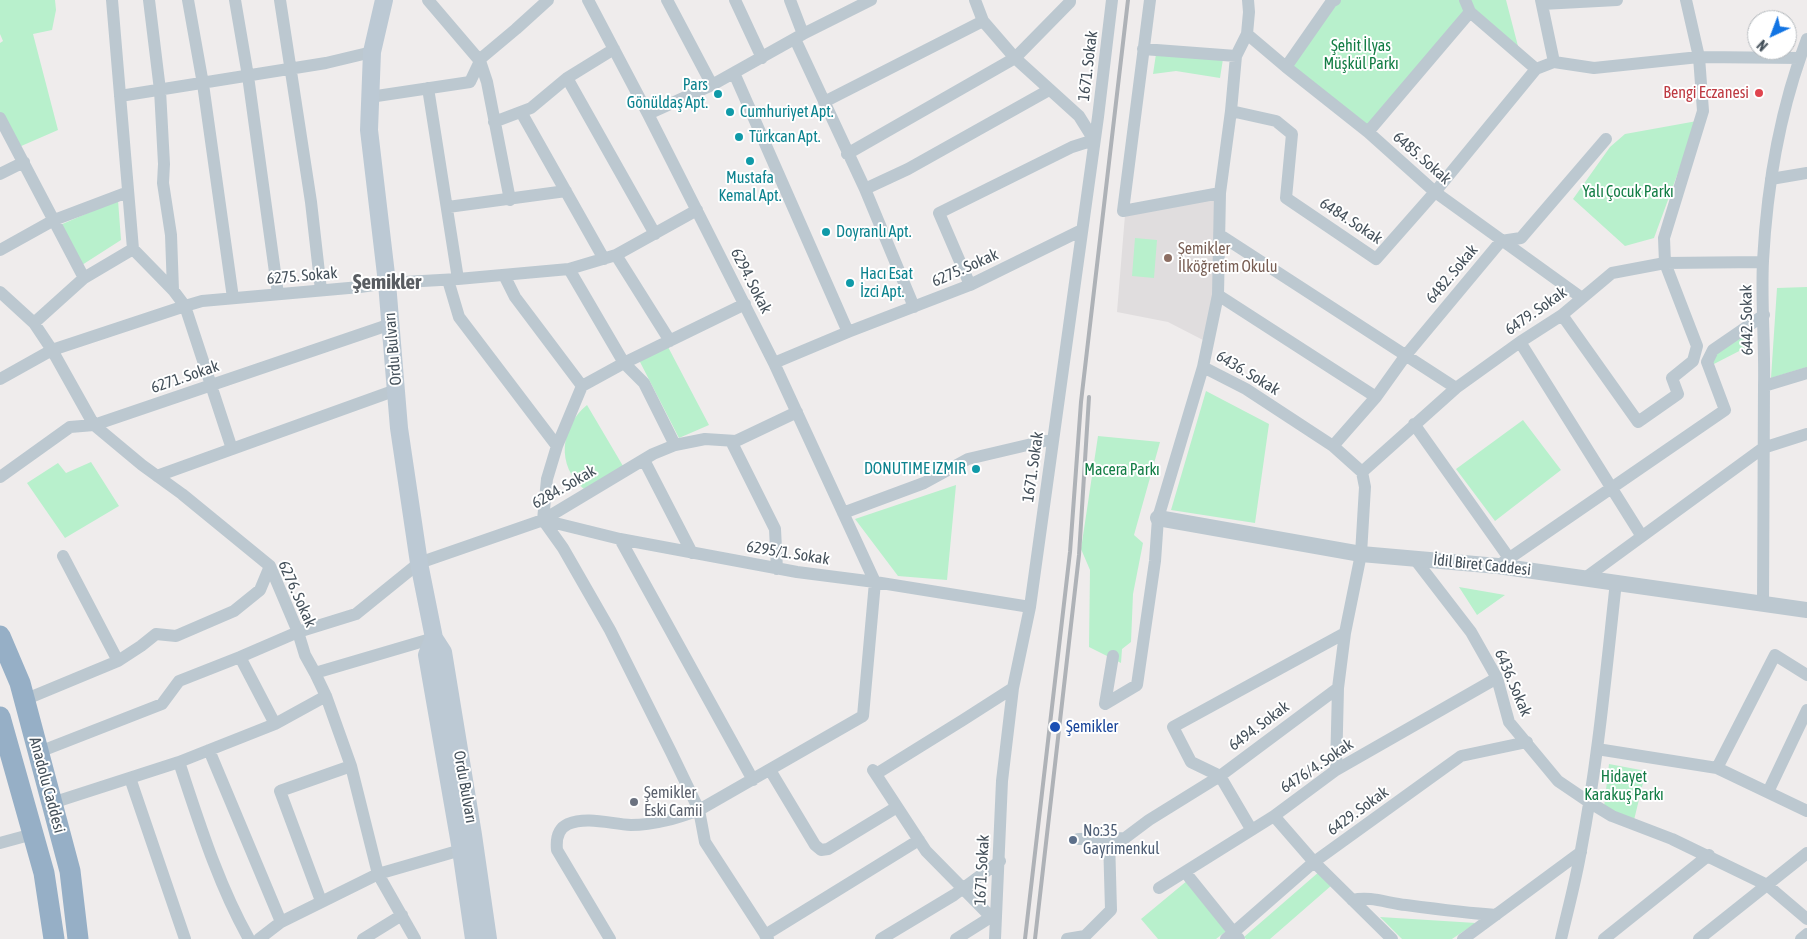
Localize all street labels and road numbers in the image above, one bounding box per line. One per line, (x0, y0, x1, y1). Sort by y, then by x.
street label: 1671. Sokak (1074, 30, 1102, 102)
street label: 6485. Sokak (1389, 128, 1455, 188)
street label: 6484. Sokak (1316, 194, 1386, 248)
street label: 6482. Sokak (1422, 241, 1482, 307)
street label: 6294. Sokak (726, 245, 776, 317)
street label: 6275. Sokak (929, 245, 1001, 291)
street label: 6275. Sokak (266, 263, 338, 289)
street label: 6479. Sokak (1501, 283, 1571, 339)
street label: 6442. Sokak (1737, 284, 1757, 356)
street label: Ordu Bulvarı (380, 312, 406, 386)
street label: 6436. Sokak (1213, 347, 1283, 399)
street label: 6271. Sokak (148, 356, 222, 398)
street label: 1671. Sokak (1019, 431, 1047, 503)
street label: 6284. Sokak (529, 461, 599, 513)
street label: 6295/1. Sokak (745, 537, 831, 569)
street label: İdil Biret Caddesi (1432, 550, 1532, 580)
street label: 6276. Sokak (274, 558, 320, 630)
street label: 6436. Sokak (1490, 647, 1536, 719)
street label: 6494. Sokak (1225, 697, 1293, 755)
street label: Anadolu Caddesi (25, 735, 69, 835)
street label: 6476/4. Sokak (1277, 735, 1357, 797)
street label: Ordu Bulvarı (449, 749, 481, 825)
street label: 6429. Sokak (1324, 782, 1392, 840)
street label: 1671. Sokak (971, 834, 993, 906)

